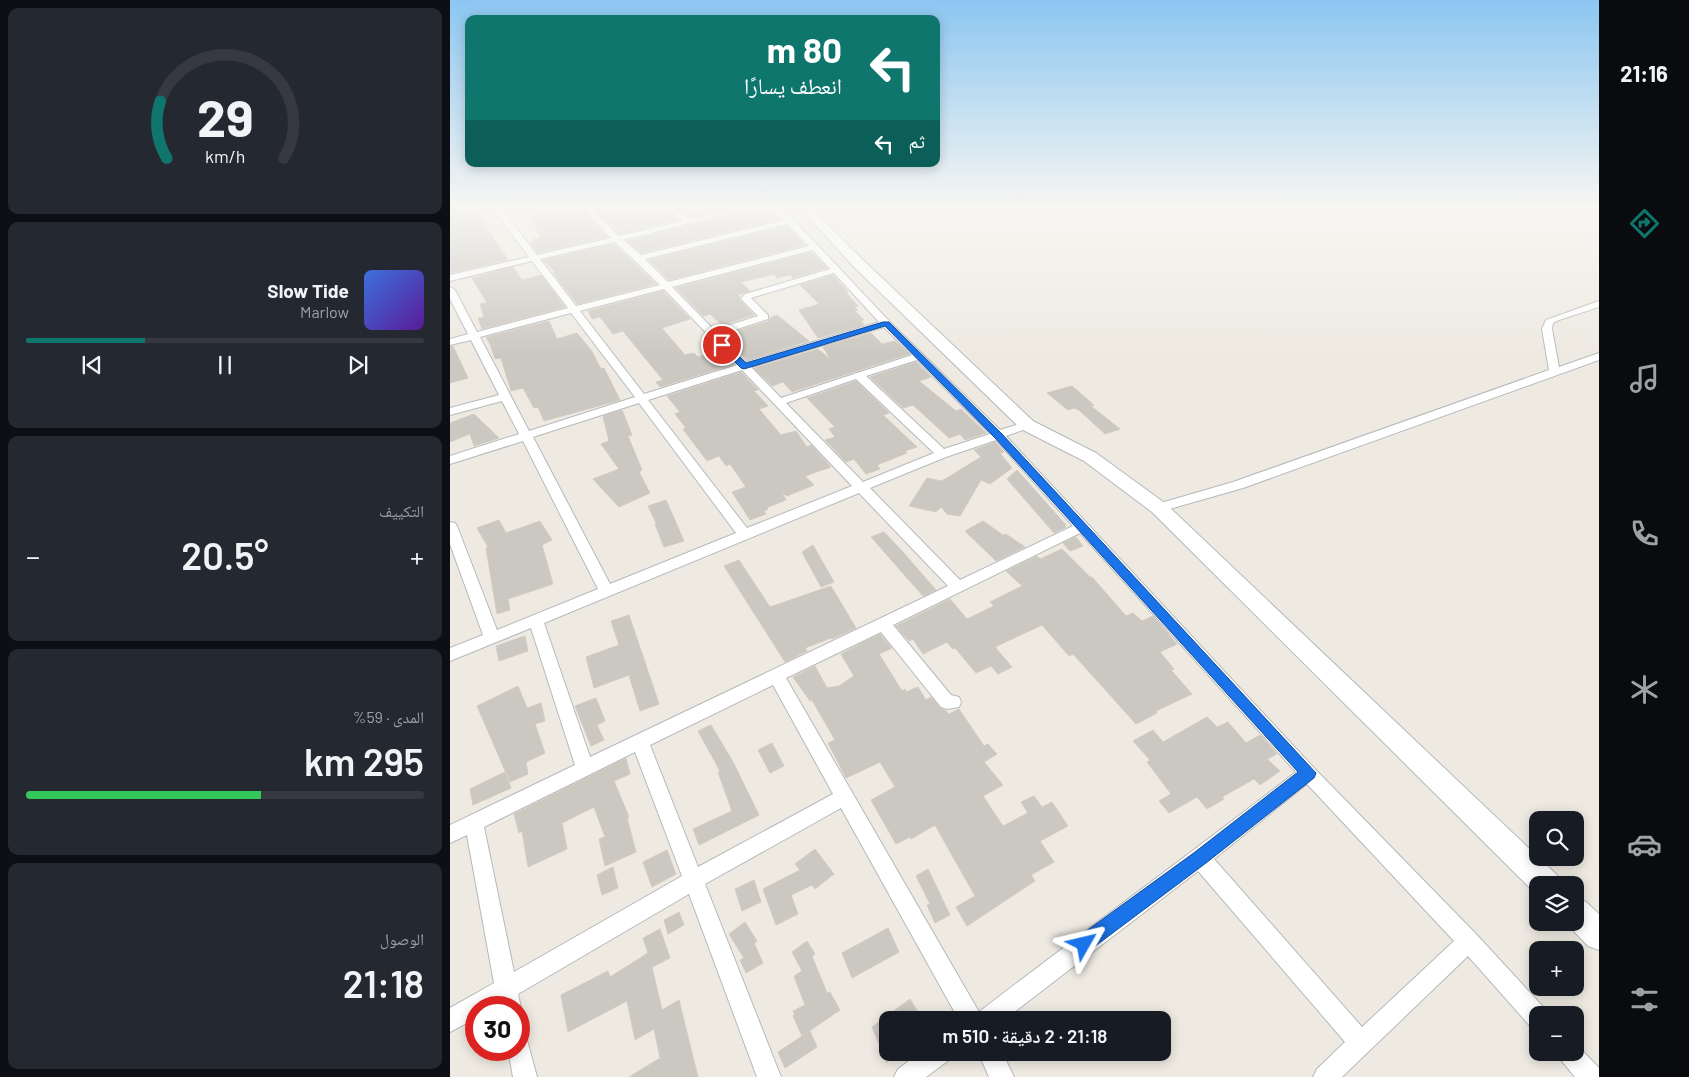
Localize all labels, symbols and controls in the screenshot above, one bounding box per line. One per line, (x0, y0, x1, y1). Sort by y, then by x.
text: 80 m (767, 28, 842, 70)
icon: left (860, 35, 925, 100)
text: 21:16 (1620, 60, 1668, 86)
text: انعطف يسارًا (744, 72, 842, 98)
text: 29 (197, 85, 253, 147)
text: ثم (908, 129, 925, 152)
icon: left (870, 130, 898, 158)
text: km/h (205, 145, 245, 167)
icon: directions (1627, 206, 1662, 241)
text: Slow Tide (267, 279, 349, 302)
text: Marlow (300, 302, 349, 321)
pin (701, 324, 743, 366)
icon: arrive (708, 331, 736, 359)
icon: previous (78, 351, 106, 379)
icon: pause (211, 351, 239, 379)
icon: next (344, 351, 372, 379)
icon: music (1627, 361, 1662, 396)
text: التكييف (379, 501, 424, 520)
icon: phone (1627, 516, 1662, 551)
text: 20.5° (181, 532, 269, 578)
text: − (26, 539, 40, 573)
text: + (410, 539, 424, 573)
icon: climate (1627, 672, 1662, 707)
text: المدى · 59% (353, 707, 424, 726)
text: 295 km (304, 738, 424, 784)
map controls (1529, 811, 1584, 1061)
button: search (1529, 811, 1584, 866)
icon: car (1627, 827, 1662, 862)
button: layers (1529, 876, 1584, 931)
position arrow (1057, 917, 1109, 969)
text: الوصول (380, 929, 424, 948)
button: + (1529, 941, 1584, 996)
text: 21:18 (343, 960, 424, 1006)
icon: filters (1627, 982, 1662, 1017)
speed limit sign: 30 (465, 996, 530, 1061)
button: − (1529, 1006, 1584, 1061)
text: 21:18 · 2 دقيقة · 510 m (943, 1024, 1108, 1047)

